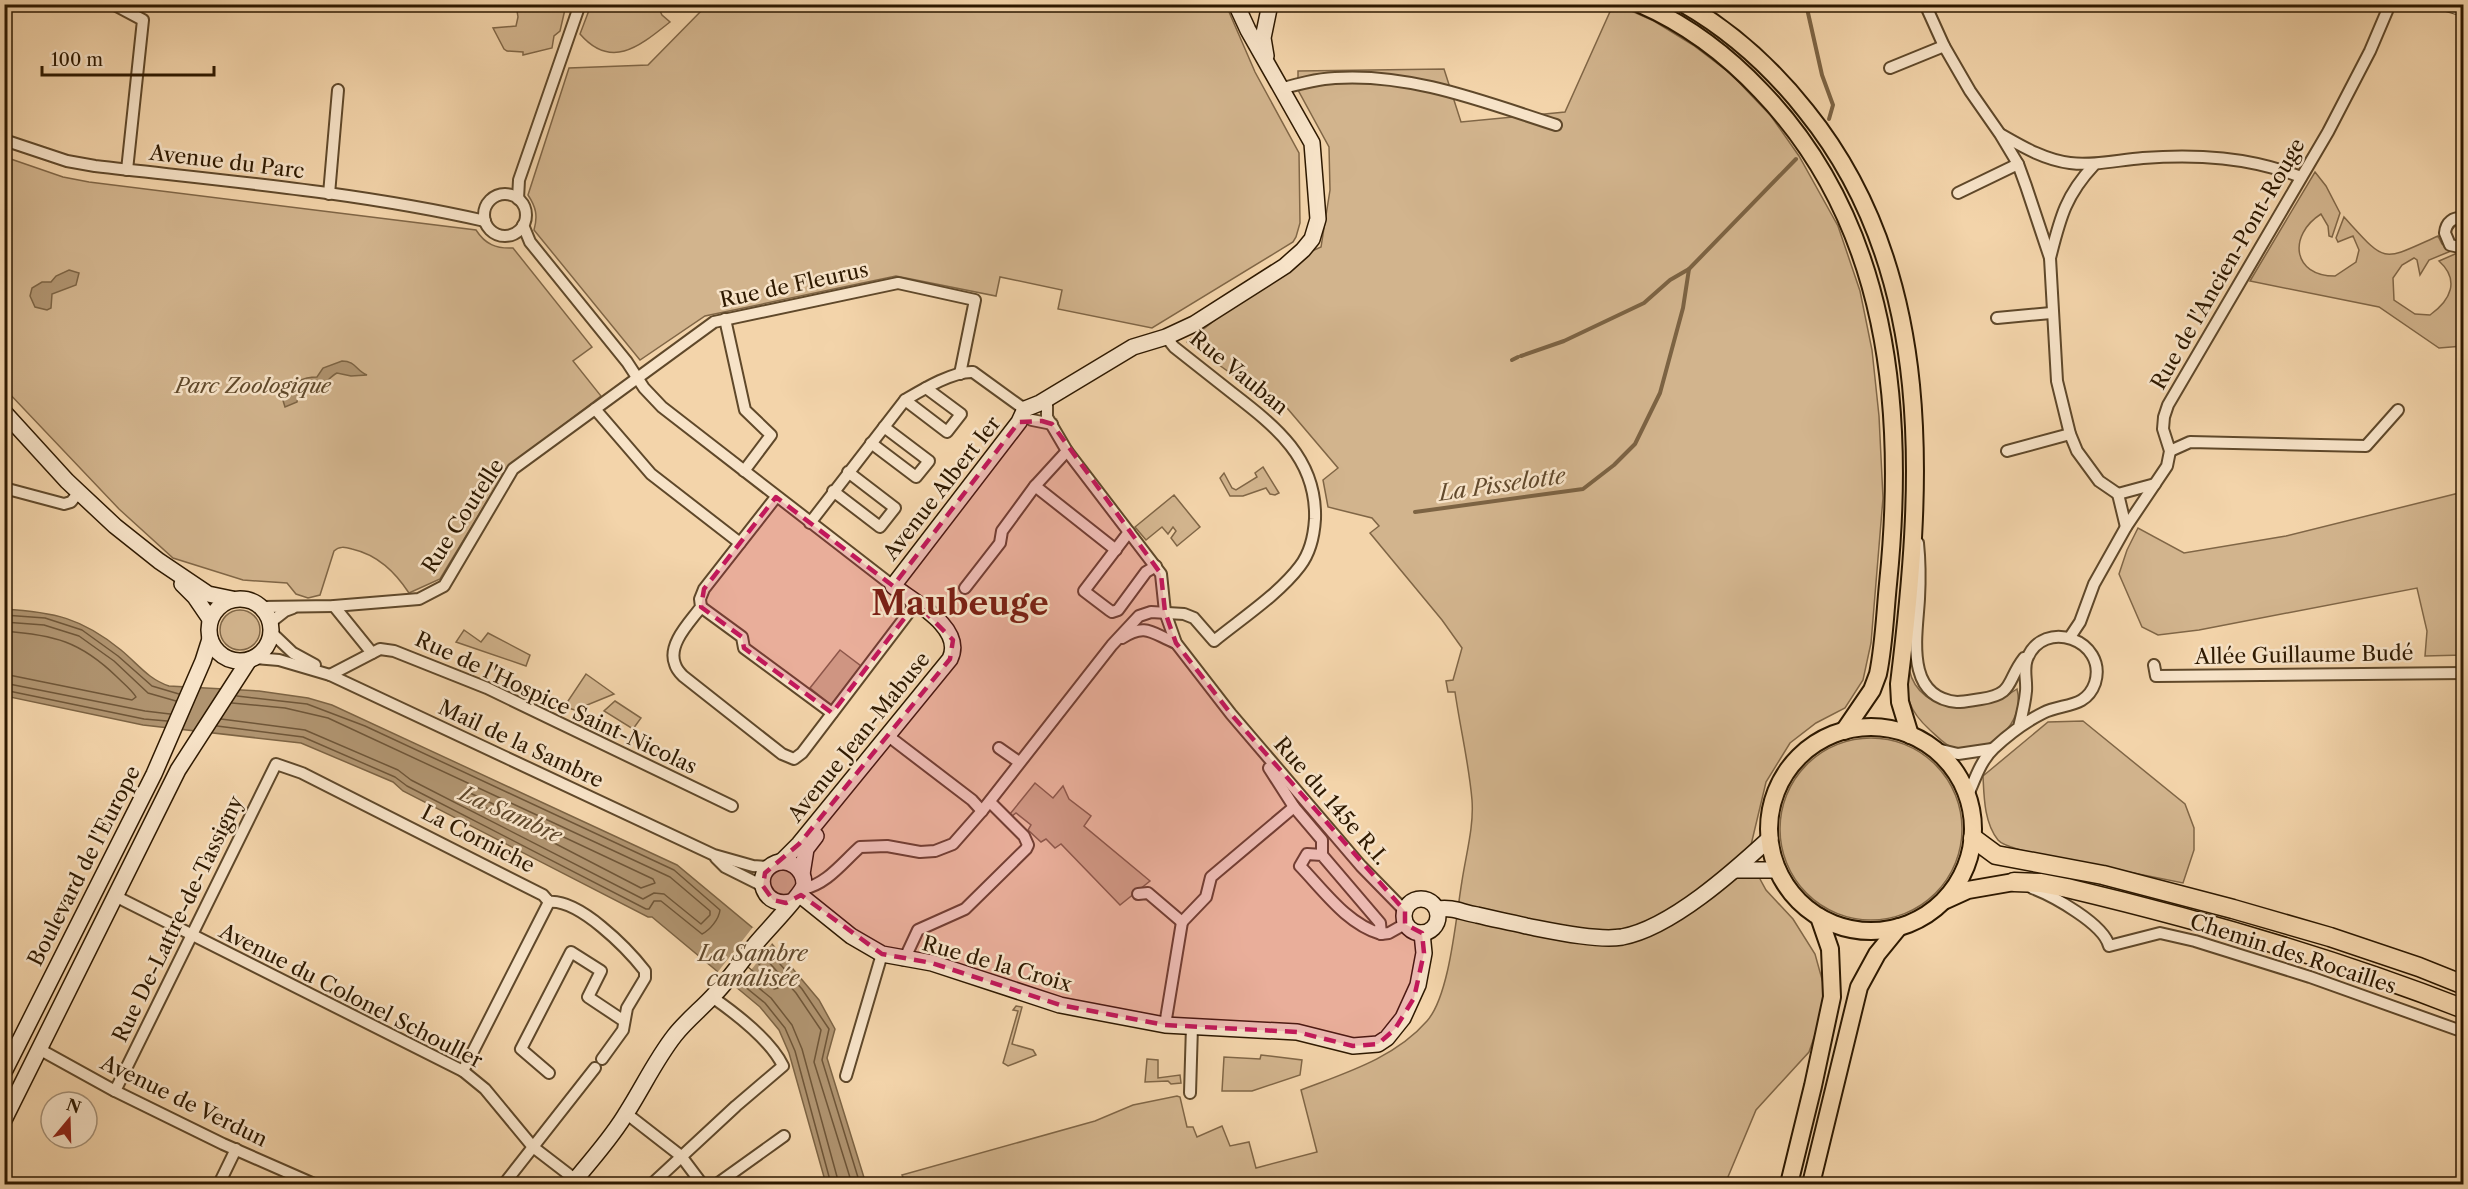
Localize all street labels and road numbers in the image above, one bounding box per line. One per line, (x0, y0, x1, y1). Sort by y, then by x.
street label: Rue de l'Ancien-Pont-Rouge (2145, 134, 2310, 394)
street label: Avenue du Parc (147, 139, 306, 183)
street label: Rue de Fleurus (717, 257, 870, 312)
street label: Rue Vauban (1185, 325, 1293, 420)
street label: Avenue Albert Ier (877, 411, 1006, 565)
street label: Rue Coutelle (416, 454, 509, 577)
street label: Rue de l'Hospice Saint-Nicolas (411, 626, 701, 779)
street label: Allée Guillaume Budé (2193, 640, 2414, 669)
street label: Avenue Jean-Mabuse (782, 647, 935, 828)
street label: Mail de la Sambre (435, 694, 608, 793)
street label: Rue du 145e R.I. (1269, 732, 1394, 870)
street label: Boulevard de l'Europe (22, 761, 145, 970)
street label: Rue De-Lattre-de-Tassigny (107, 791, 248, 1046)
street label: La Corniche (418, 799, 539, 878)
street label: Chemin des Rocailles (2187, 908, 2399, 999)
street label: Avenue du Colonel Schouller (215, 918, 487, 1073)
street label: Rue de la Croix (919, 930, 1076, 997)
street label: Avenue de Verdun (96, 1049, 272, 1152)

